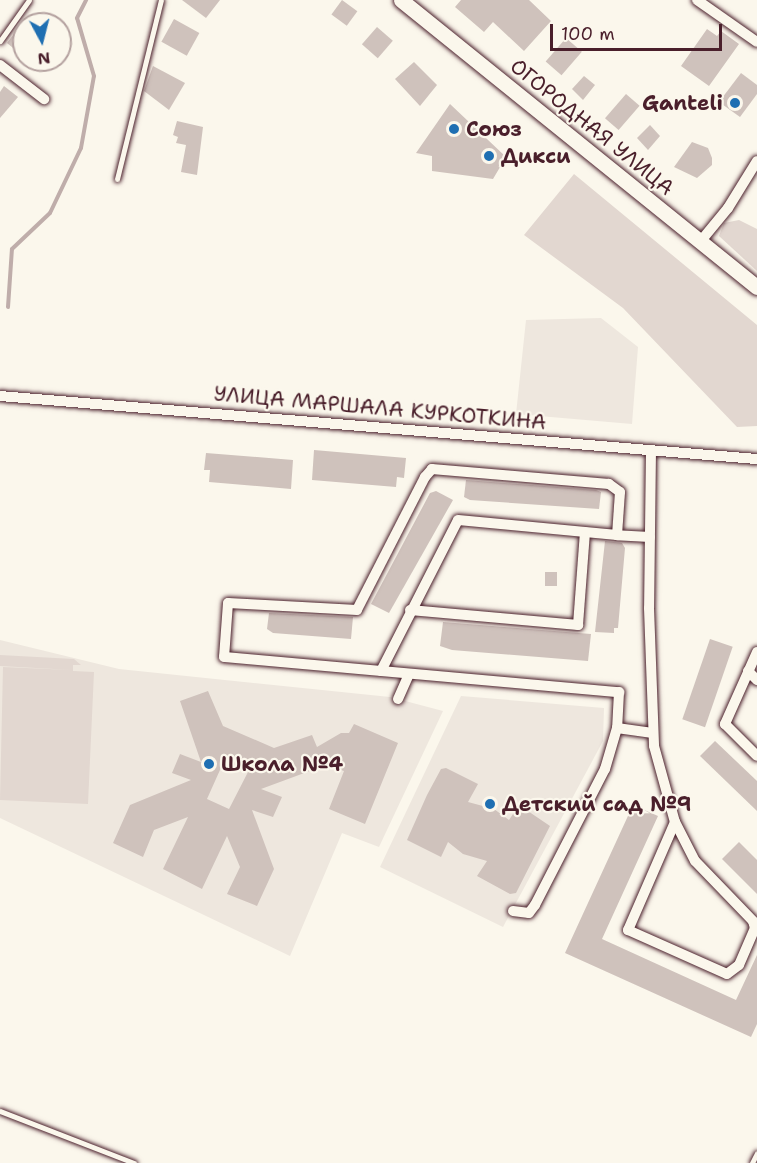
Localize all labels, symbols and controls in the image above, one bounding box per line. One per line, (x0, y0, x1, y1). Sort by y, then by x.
north arrow (12, 12, 72, 72)
scale bar (553, 12, 726, 50)
text: 100 m (561, 22, 615, 46)
text: N (36, 47, 52, 70)
street label: ОГОРОДНАЯ УЛИЦА (505, 53, 679, 201)
place label: Ganteli (642, 90, 723, 116)
marker: Ganteli (728, 96, 742, 110)
place label: Союз (466, 116, 522, 142)
marker: Союз (447, 122, 461, 136)
place label: Дикси (501, 143, 571, 169)
marker: Дикси (482, 149, 496, 163)
street label: УЛИЦА МАРШАЛА КУРКОТКИНА (213, 381, 547, 435)
place label: Школа №4 (221, 751, 343, 777)
marker: Школа №4 (202, 757, 216, 771)
place label: Детский сад №9 (502, 791, 691, 817)
marker: Детский сад №9 (483, 797, 497, 811)

